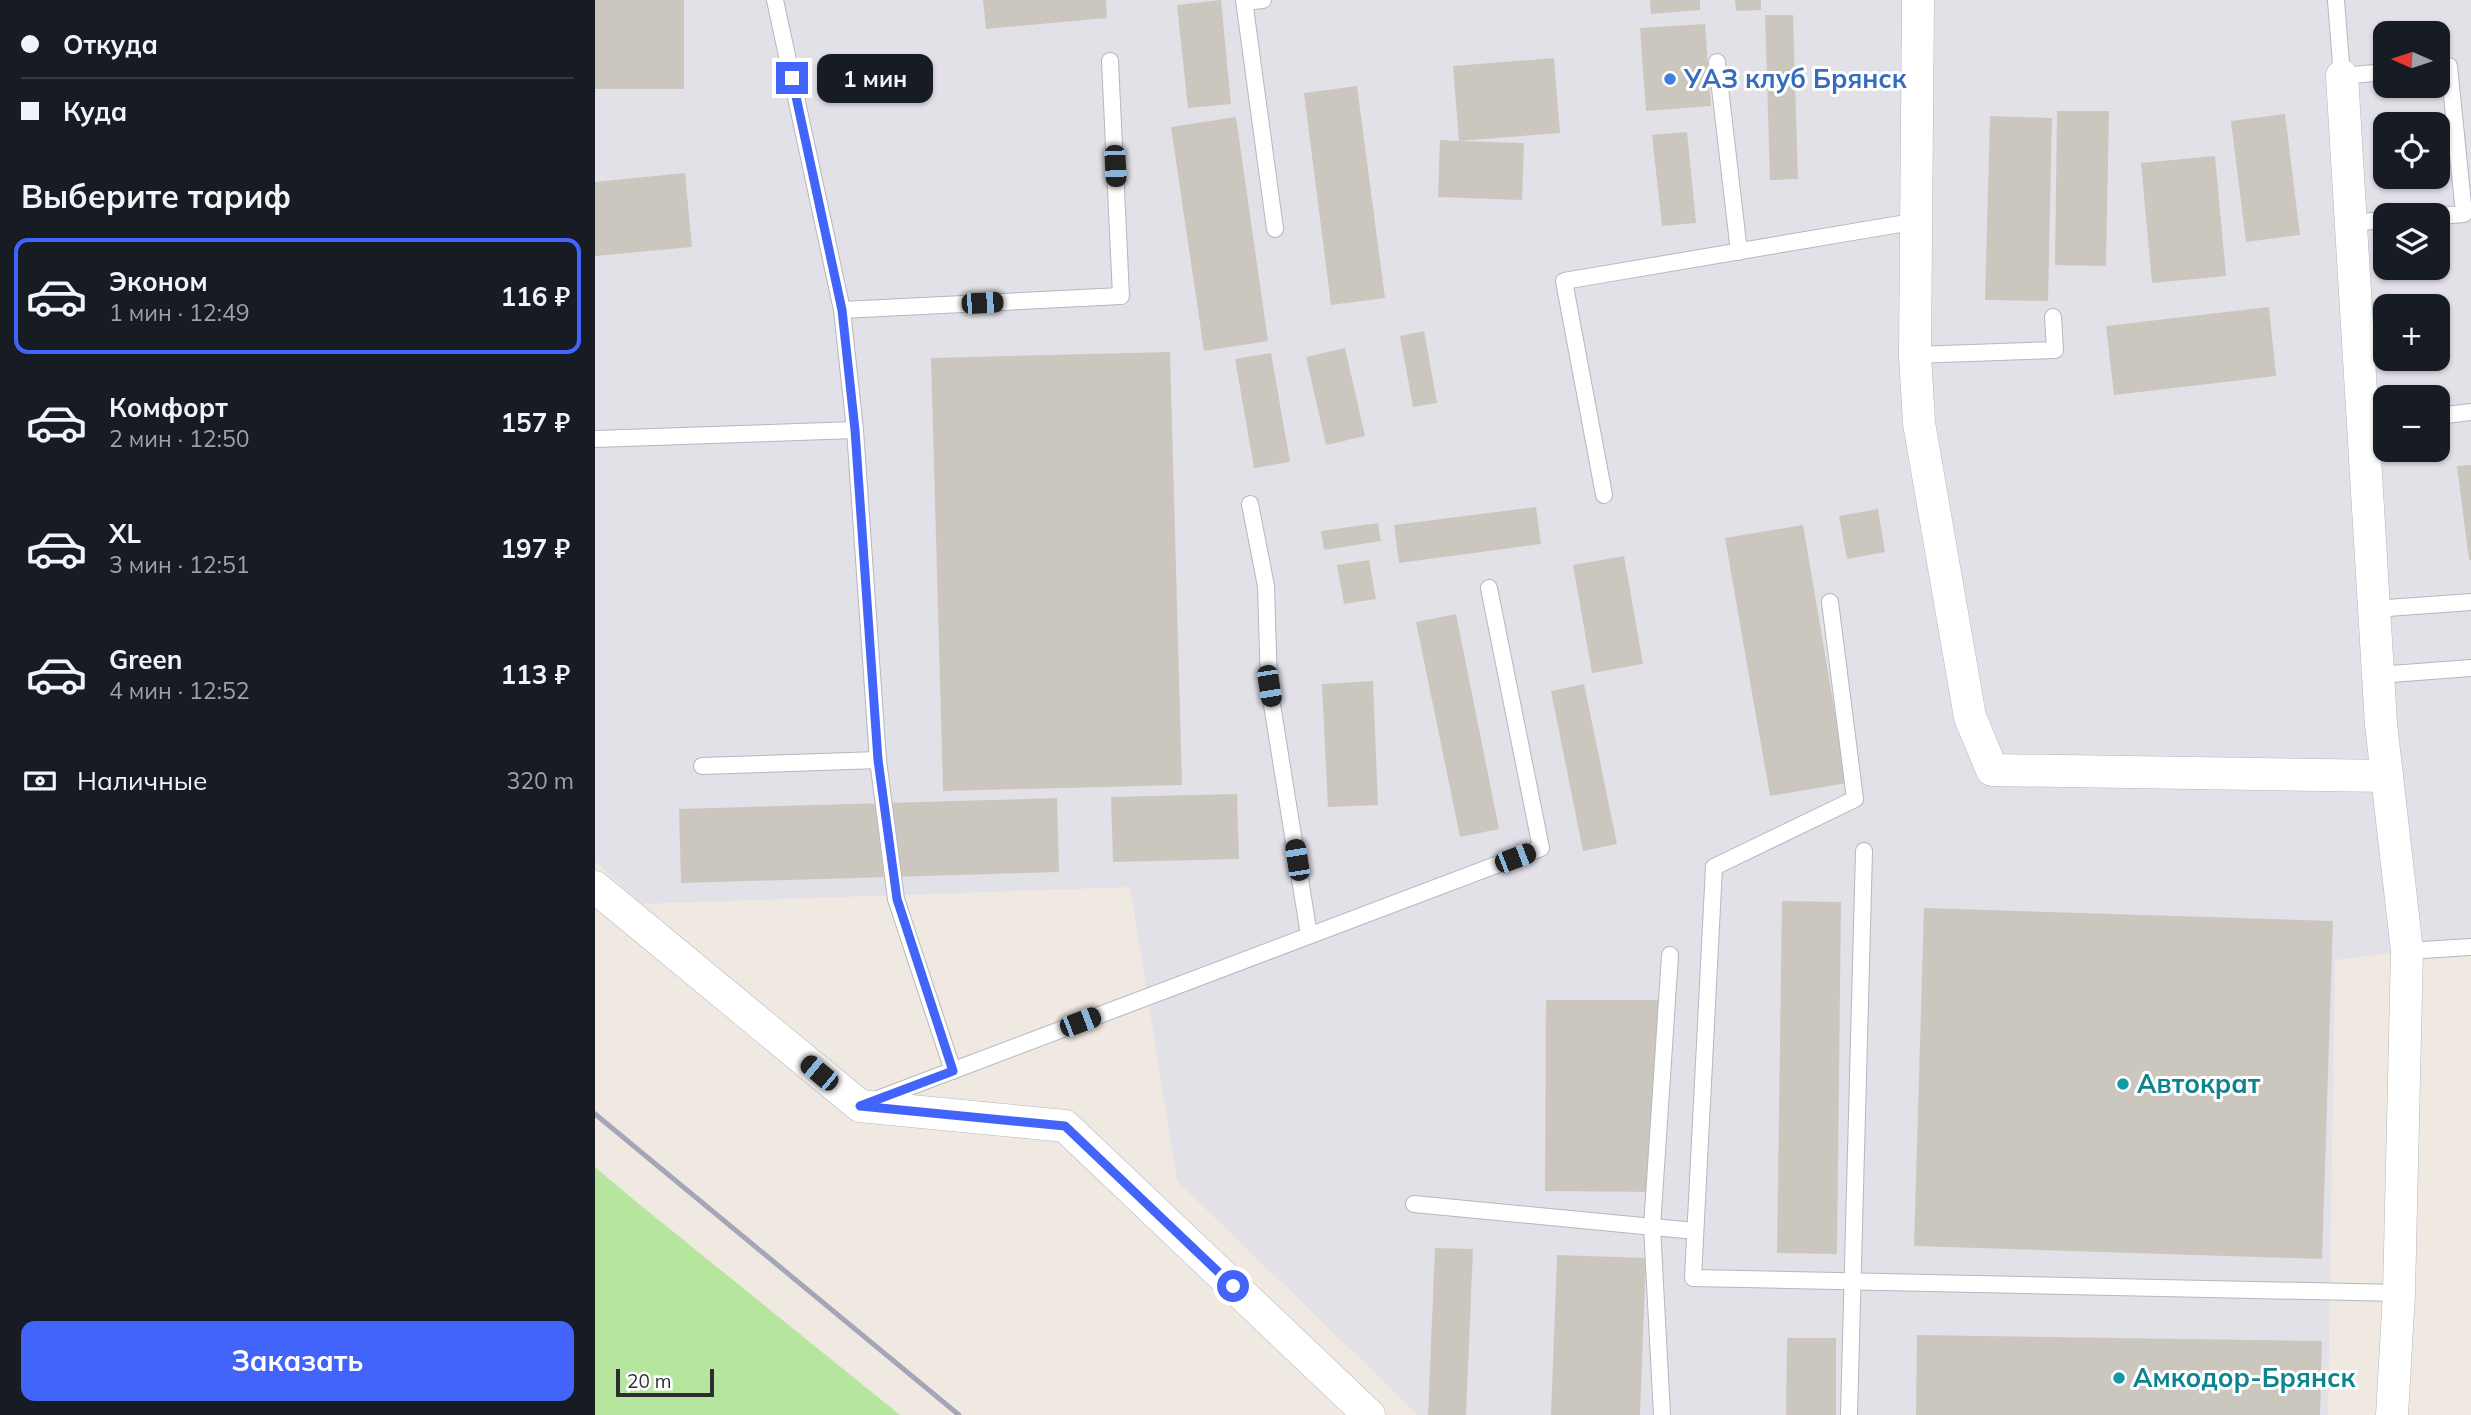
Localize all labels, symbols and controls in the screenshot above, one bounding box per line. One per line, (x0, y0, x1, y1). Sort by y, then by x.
north arrow (2373, 21, 2450, 98)
map controls (2373, 21, 2450, 462)
text: Откуда (63, 28, 158, 61)
callout: 1 мин (817, 54, 932, 102)
route end (776, 62, 808, 94)
place label: УАЗ клуб Брянск (1683, 62, 1907, 95)
text: 1 мин (843, 64, 907, 93)
marker: УАЗ клуб Брянск (1662, 71, 1678, 87)
text: Куда (63, 95, 127, 128)
button: locate (2373, 112, 2450, 189)
car (1104, 144, 1127, 188)
text: Выберите тариф (21, 176, 291, 216)
button: layers (2373, 203, 2450, 280)
icon: car (25, 265, 88, 328)
text: Эконом (109, 265, 208, 298)
text: 116 ₽ (500, 280, 570, 313)
car (961, 291, 1004, 315)
button: + (2373, 294, 2450, 371)
text: 1 мин · 12:49 (109, 298, 249, 327)
button: − (2373, 385, 2450, 462)
icon: car (25, 391, 88, 454)
text: Комфорт (109, 391, 228, 424)
text: 157 ₽ (500, 406, 570, 439)
text: 2 мин · 12:50 (109, 424, 249, 453)
icon: car (25, 517, 88, 580)
text: XL (109, 517, 141, 550)
text: 197 ₽ (500, 532, 570, 565)
text: 3 мин · 12:51 (109, 550, 249, 579)
icon: car (25, 643, 88, 706)
text: Green (109, 643, 182, 676)
text: 113 ₽ (500, 658, 570, 691)
car (1256, 664, 1283, 708)
text: 4 мин · 12:52 (109, 676, 249, 705)
icon: cash (21, 762, 59, 800)
text: Наличные (77, 764, 207, 797)
text: 320 m (506, 766, 574, 795)
car (1284, 838, 1311, 882)
car (1492, 841, 1539, 875)
car (1057, 1005, 1104, 1039)
car (797, 1051, 842, 1095)
place label: Автократ (2137, 1067, 2261, 1100)
marker: Автократ (2115, 1076, 2131, 1092)
route start (1217, 1270, 1249, 1302)
button: Заказать (21, 1321, 574, 1401)
place label: Амкодор-Брянск (2133, 1361, 2355, 1394)
scale bar (616, 1366, 714, 1398)
text: 20 m (627, 1369, 671, 1393)
marker: Амкодор-Брянск (2111, 1370, 2127, 1386)

